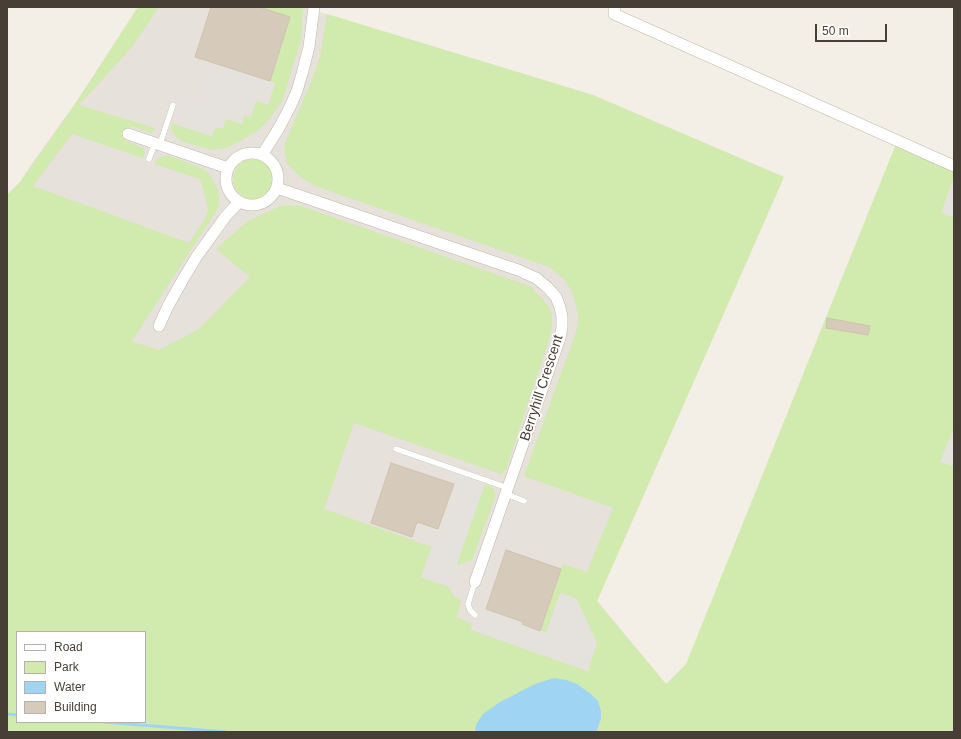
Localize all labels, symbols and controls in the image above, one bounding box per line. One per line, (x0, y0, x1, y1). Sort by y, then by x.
scale bar (817, 16, 889, 42)
text: 50 m (822, 24, 849, 38)
street label: Berryhill Crescent (517, 333, 567, 443)
legend (16, 631, 146, 723)
text: Road (54, 640, 83, 654)
text: Park (54, 660, 79, 674)
text: Water (54, 680, 86, 694)
text: Building (54, 700, 97, 714)

